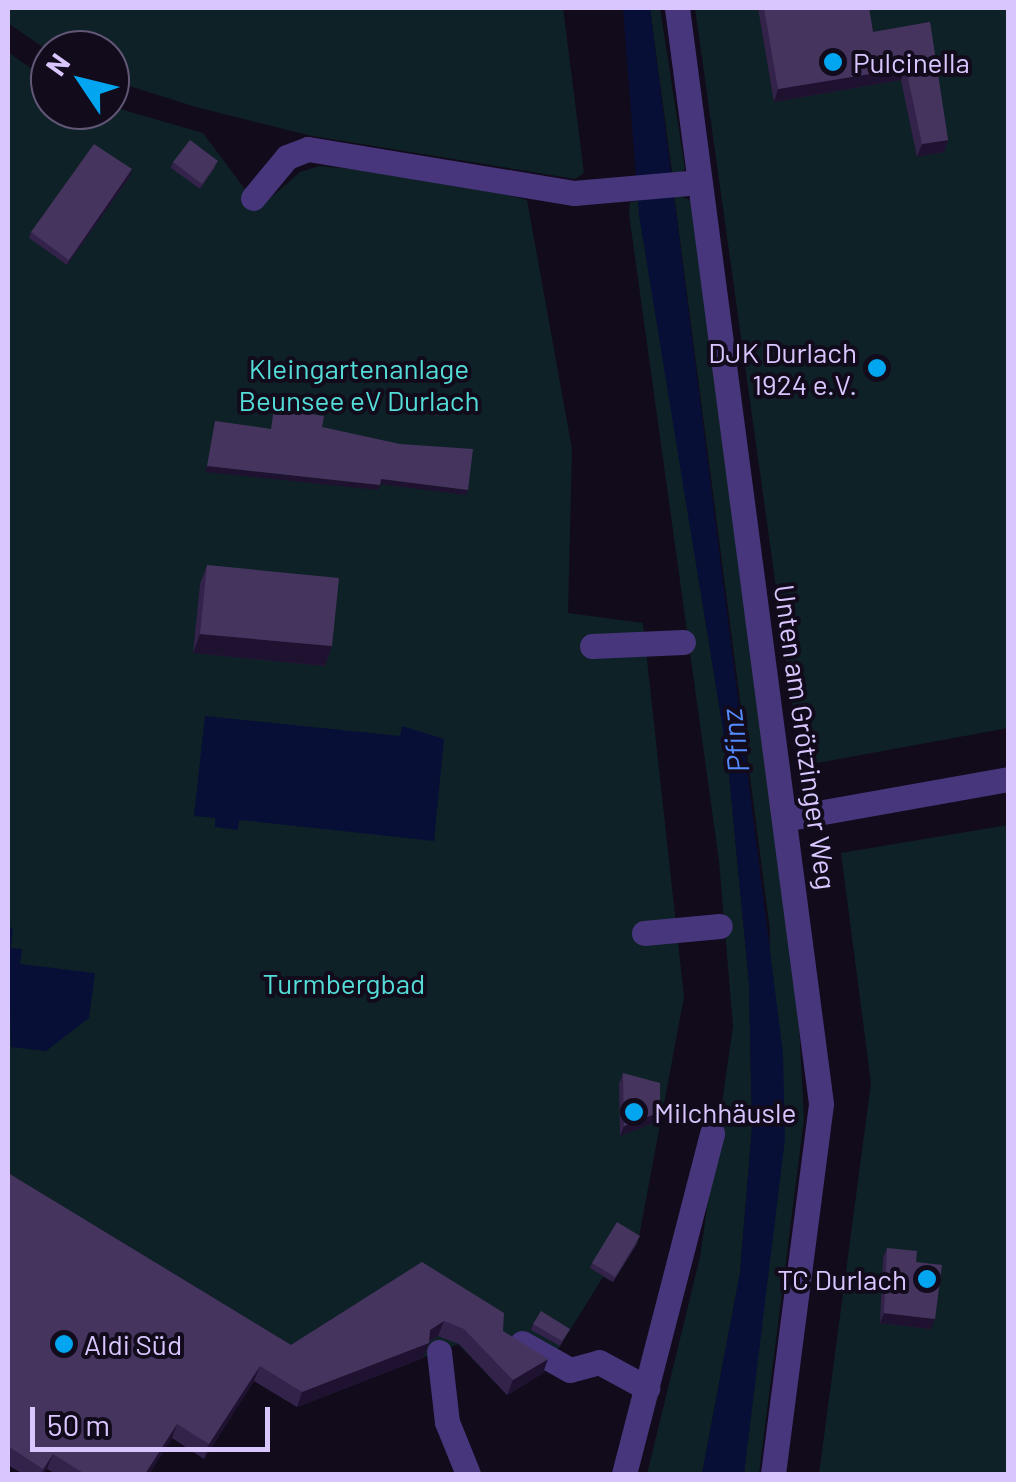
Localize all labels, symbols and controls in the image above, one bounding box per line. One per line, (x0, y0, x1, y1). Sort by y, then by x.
north arrow (30, 30, 130, 130)
place label: Pulcinella (853, 45, 970, 79)
text: N (38, 47, 76, 81)
marker: Pulcinella (822, 51, 844, 73)
place label: DJK Durlach 1924 e.V. (708, 335, 857, 401)
park label: Kleingartenanlage Beunsee eV Durlach (238, 351, 480, 417)
marker: DJK Durlach 1924 e.V. (866, 357, 888, 379)
street label: Unten am Grötzinger Weg (768, 582, 844, 892)
water label: Pfinz (712, 707, 756, 775)
park label: Turmbergbad (263, 966, 425, 1000)
place label: Milchhäusle (654, 1095, 796, 1129)
marker: Milchhäusle (623, 1101, 645, 1123)
place label: TC Durlach (777, 1262, 907, 1296)
marker: TC Durlach (916, 1268, 938, 1290)
place label: Aldi Süd (84, 1327, 182, 1361)
marker: Aldi Süd (53, 1333, 75, 1355)
scale bar (35, 1387, 275, 1449)
text: 50 m (47, 1406, 110, 1442)

